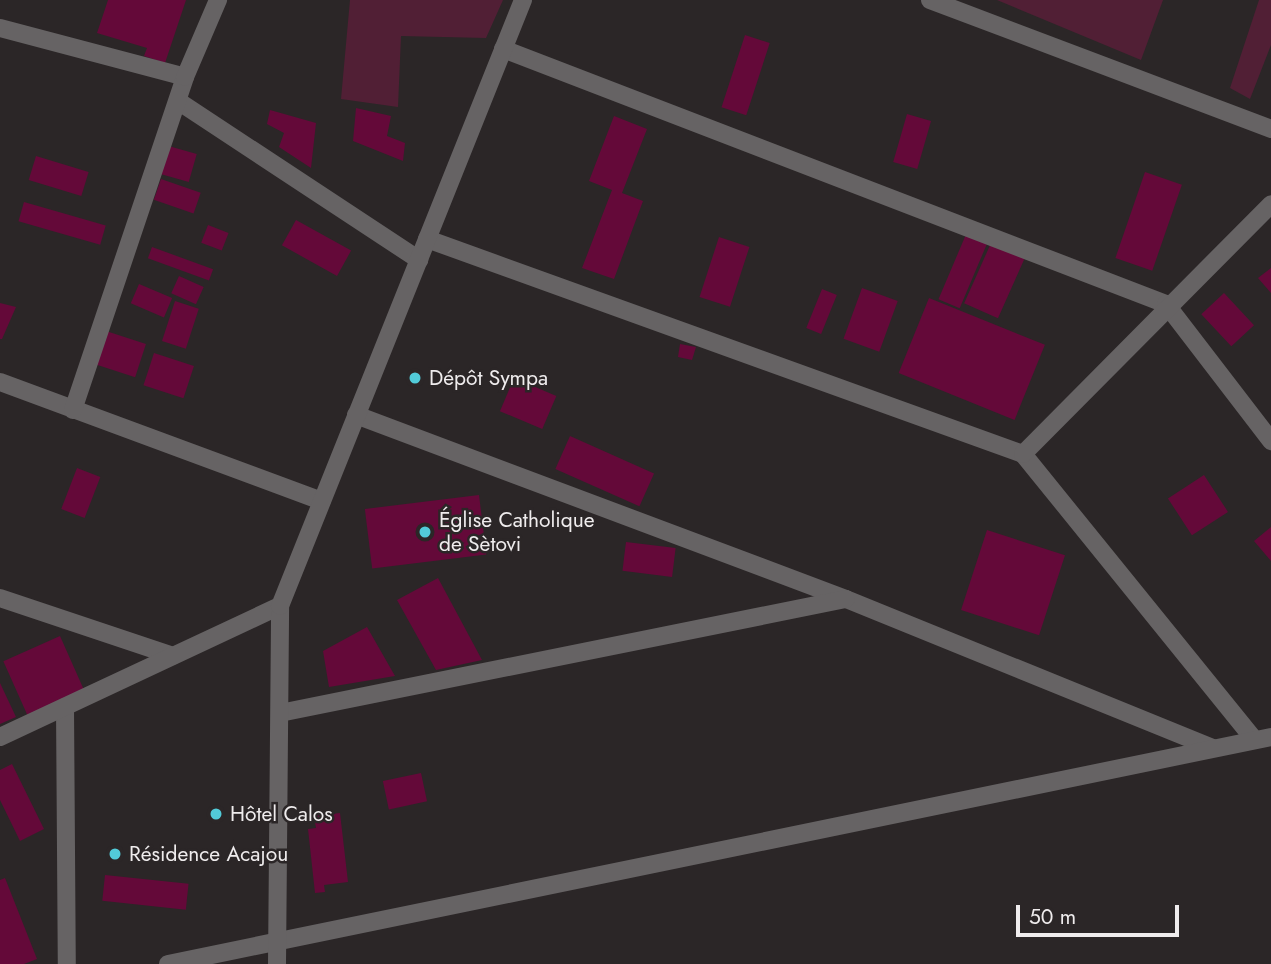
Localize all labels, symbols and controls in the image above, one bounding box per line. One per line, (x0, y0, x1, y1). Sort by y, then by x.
place label: Dépôt Sympa (429, 365, 548, 391)
marker: Dépôt Sympa (407, 370, 423, 386)
place label: Église Catholique de Sètovi (439, 507, 595, 557)
marker: Église Catholique de Sètovi (417, 524, 433, 540)
place label: Hôtel Calos (230, 801, 333, 827)
marker: Hôtel Calos (208, 806, 224, 822)
place label: Résidence Acajou (129, 841, 288, 867)
marker: Résidence Acajou (107, 846, 123, 862)
scale bar (1019, 890, 1182, 934)
text: 50 m (1029, 902, 1076, 932)

